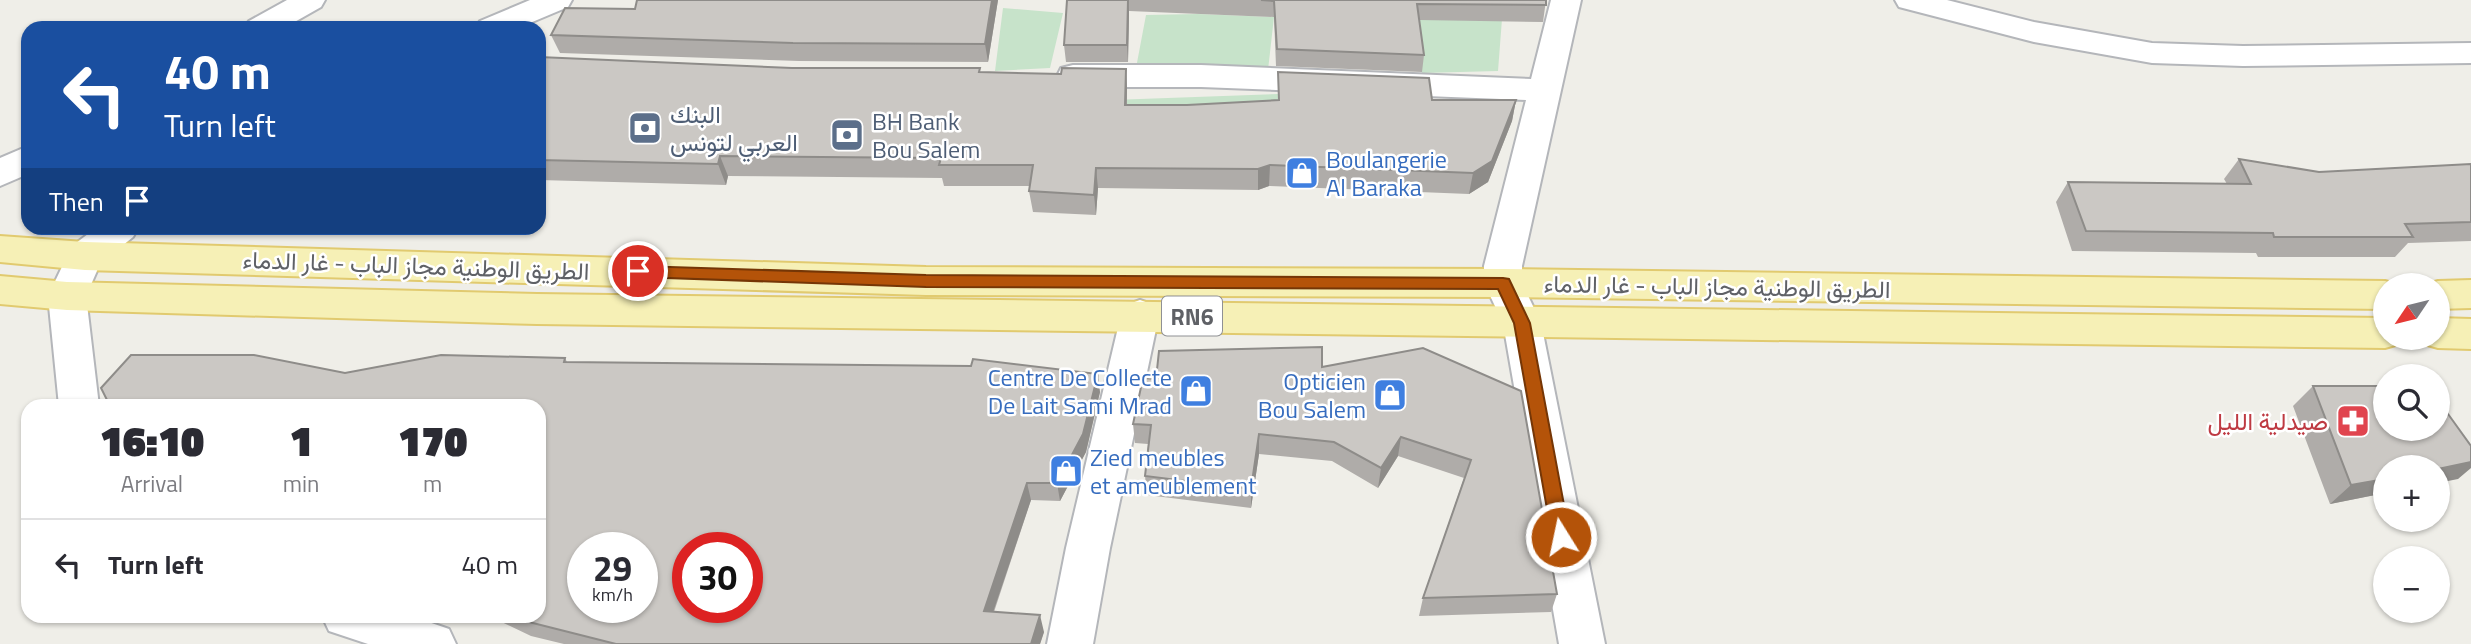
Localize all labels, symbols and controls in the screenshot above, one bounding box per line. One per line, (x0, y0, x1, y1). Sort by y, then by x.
text: 40 m (164, 33, 271, 108)
icon: left (49, 49, 140, 140)
place label: البنك العربي لتونس (670, 96, 798, 162)
text: Turn left (164, 101, 276, 149)
place label: BH Bank Bou Salem (872, 103, 980, 167)
bank icon: البنك العربي لتونس (626, 109, 664, 147)
bank icon: BH Bank Bou Salem (828, 116, 866, 154)
place label: Boulangerie Al Baraka (1326, 141, 1447, 205)
shop icon: Boulangerie Al Baraka (1283, 154, 1321, 192)
text: Then (49, 182, 104, 221)
icon: arrive (118, 182, 156, 220)
street label: الطريق الوطنية مجاز الباب - غار الدماء (242, 241, 590, 289)
pin (608, 241, 668, 301)
icon: arrive (619, 252, 657, 290)
street label: الطريق الوطنية مجاز الباب - غار الدماء (1543, 265, 1891, 307)
north arrow (2373, 273, 2450, 350)
map controls (2373, 273, 2450, 623)
road number: RN6 (1162, 296, 1222, 336)
place label: Centre De Collecte De Lait Sami Mrad (988, 359, 1172, 423)
place label: Opticien Bou Salem (1258, 363, 1366, 427)
button: search (2373, 364, 2450, 441)
shop icon: Centre De Collecte De Lait Sami Mrad (1177, 372, 1215, 410)
shop icon: Opticien Bou Salem (1371, 376, 1409, 414)
pharmacy icon: صيدلية الليل (2334, 402, 2372, 440)
place label: صيدلية الليل (2207, 403, 2328, 439)
text: 16:10 (100, 408, 204, 472)
text: 1 (290, 408, 313, 472)
text: 170 (398, 408, 467, 472)
place label: Zied meubles et ameublement (1090, 439, 1257, 503)
shop icon: Zied meubles et ameublement (1047, 452, 1085, 490)
button: + (2373, 455, 2450, 532)
text: Arrival (121, 466, 183, 501)
text: min (283, 466, 319, 501)
text: m (423, 466, 442, 501)
position arrow (1524, 500, 1598, 574)
speed limit sign: 30 (672, 532, 763, 623)
text: 29 (593, 541, 632, 595)
text: Turn left (108, 545, 203, 584)
text: 40 m (461, 545, 518, 584)
icon: left (49, 546, 87, 584)
button: − (2373, 546, 2450, 623)
text: km/h (592, 581, 633, 608)

